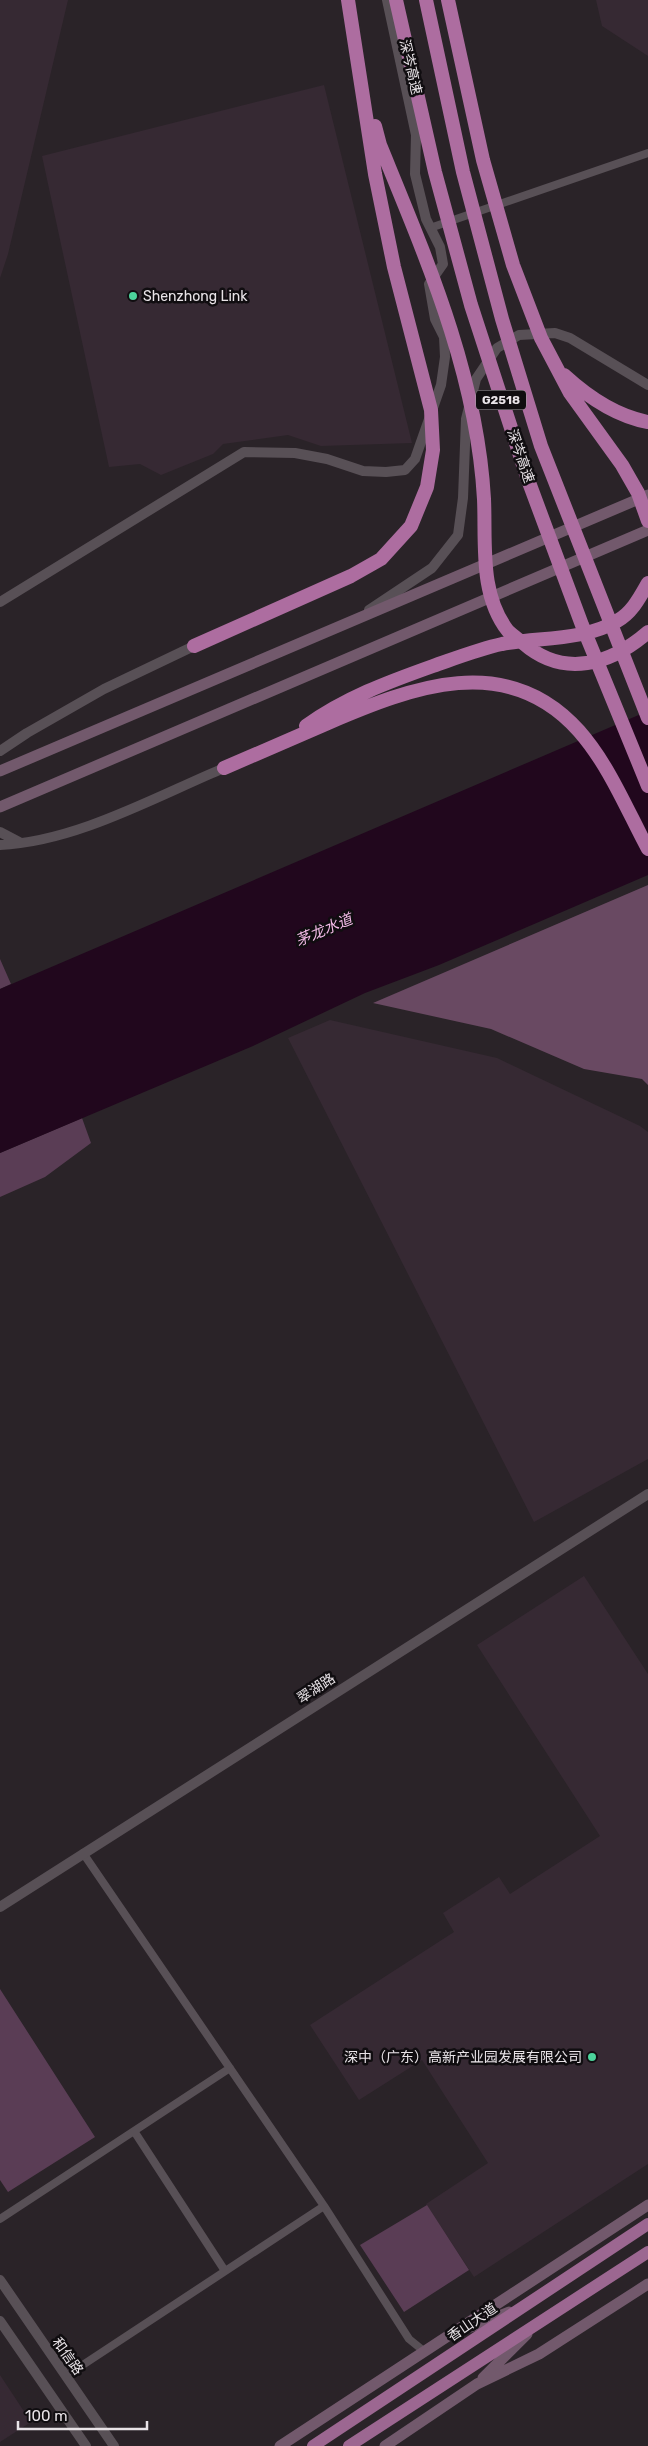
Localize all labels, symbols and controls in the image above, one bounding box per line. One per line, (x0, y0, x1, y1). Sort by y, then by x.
street label: 深岑高速 (396, 38, 425, 96)
place label: Shenzhong Link (143, 288, 248, 305)
marker: Shenzhong Link (127, 290, 139, 302)
road number: G2518 (476, 390, 526, 410)
street label: 深岑高速 (503, 427, 538, 485)
water label: 茅龙水道 (293, 909, 357, 950)
street label: 翠湖路 (294, 1670, 339, 1707)
place label: 深中（广东）高新产业园发展有限公司 (344, 2049, 582, 2066)
marker: 深中（广东）高新产业园发展有限公司 (586, 2051, 598, 2063)
street label: 香山大道 (444, 2300, 500, 2345)
street label: 和信路 (49, 2334, 87, 2378)
scale bar (18, 2398, 146, 2430)
text: 100 m (25, 2407, 67, 2425)

